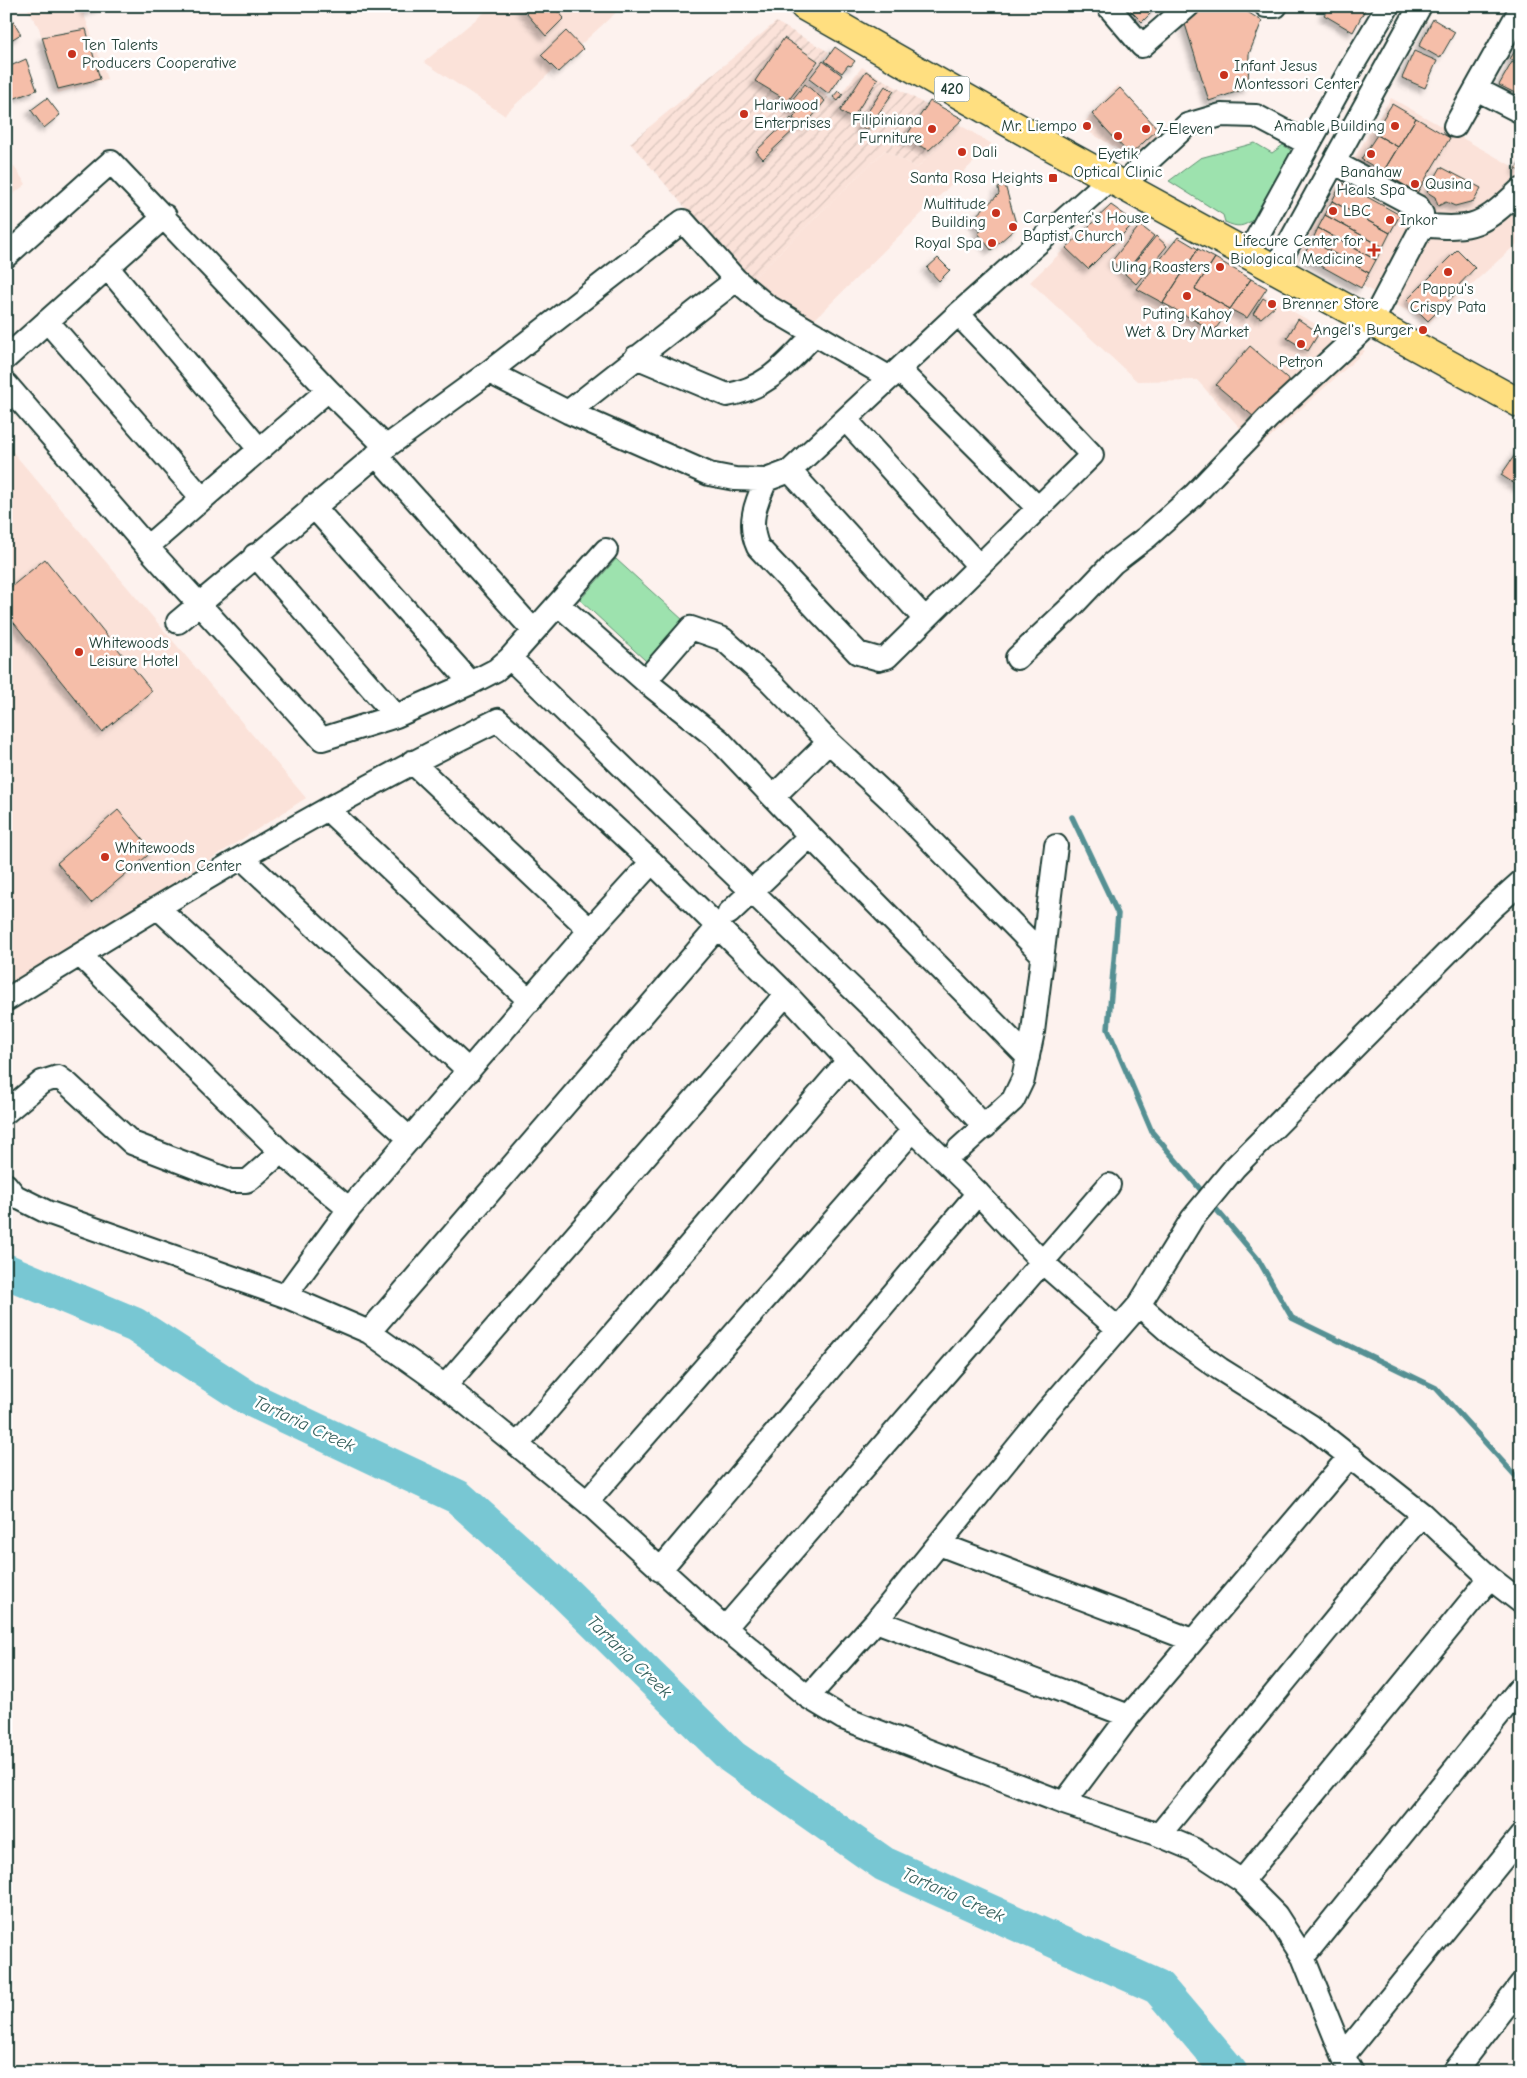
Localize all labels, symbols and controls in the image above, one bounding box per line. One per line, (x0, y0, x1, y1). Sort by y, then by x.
place label: Ten Talents Producers Cooperative (82, 36, 236, 72)
marker: Ten Talents Producers Cooperative (66, 48, 78, 60)
place label: Infant Jesus Montessori Center (1234, 57, 1360, 93)
marker: Infant Jesus Montessori Center (1218, 69, 1230, 81)
road number: 420 (934, 76, 970, 102)
place label: Hariwood Enterprises (754, 96, 831, 132)
marker: Hariwood Enterprises (738, 108, 750, 120)
place label: Filipiniana Furniture (852, 111, 922, 147)
place label: Mr. Liempo (1001, 117, 1077, 135)
place label: Amable Building (1274, 117, 1385, 135)
marker: Mr. Liempo (1081, 120, 1093, 132)
place label: 7-Eleven (1156, 120, 1213, 138)
marker: Amable Building (1389, 120, 1401, 132)
marker: Filipiniana Furniture (926, 123, 938, 135)
marker: 7-Eleven (1140, 123, 1152, 135)
marker: Eyetik Optical Clinic (1112, 130, 1124, 142)
place label: Dali (972, 143, 997, 161)
place label: Eyetik Optical Clinic (1074, 145, 1163, 181)
marker: Dali (956, 146, 968, 158)
marker: Banahaw Heals Spa (1365, 148, 1377, 160)
place label: Banahaw Heals Spa (1337, 163, 1405, 199)
place label: Santa Rosa Heights (910, 169, 1043, 187)
marker: Santa Rosa Heights (1047, 172, 1059, 184)
place label: Qusina (1425, 175, 1472, 193)
marker: Qusina (1409, 178, 1421, 190)
place label: Multitude Building (923, 195, 986, 231)
place label: LBC (1343, 202, 1371, 220)
marker: LBC (1327, 205, 1339, 217)
marker: Multitude Building (990, 207, 1002, 219)
place label: Carpenter's House Baptist Church (1023, 209, 1149, 245)
place label: Inkor (1400, 211, 1438, 229)
marker: Inkor (1384, 214, 1396, 226)
marker: Carpenter's House Baptist Church (1007, 221, 1019, 233)
place label: Lifecure Center for Biological Medicine (1230, 232, 1364, 268)
place label: Royal Spa (915, 234, 982, 252)
marker: Royal Spa (986, 237, 998, 249)
marker: Lifecure Center for Biological Medicine (1367, 243, 1381, 257)
place label: Uling Roasters (1111, 258, 1210, 276)
marker: Uling Roasters (1214, 261, 1226, 273)
marker: Pappu's Crispy Pata (1442, 266, 1454, 278)
place label: Pappu's Crispy Pata (1410, 280, 1486, 316)
marker: Puting Kahoy Wet & Dry Market (1181, 290, 1193, 302)
place label: Brenner Store (1282, 295, 1379, 313)
marker: Brenner Store (1266, 298, 1278, 310)
place label: Puting Kahoy Wet & Dry Market (1125, 305, 1249, 341)
place label: Angel's Burger (1313, 321, 1414, 339)
marker: Angel's Burger (1417, 324, 1429, 336)
marker: Petron (1295, 338, 1307, 350)
place label: Petron (1279, 353, 1323, 371)
place label: Whitewoods Leisure Hotel (89, 634, 178, 670)
marker: Whitewoods Leisure Hotel (73, 646, 85, 658)
place label: Whitewoods Convention Center (115, 839, 242, 875)
marker: Whitewoods Convention Center (99, 851, 111, 863)
water label: Tartaria Creek (250, 1391, 358, 1457)
water label: Tartaria Creek (582, 1611, 676, 1703)
water label: Tartaria Creek (899, 1863, 1008, 1927)

